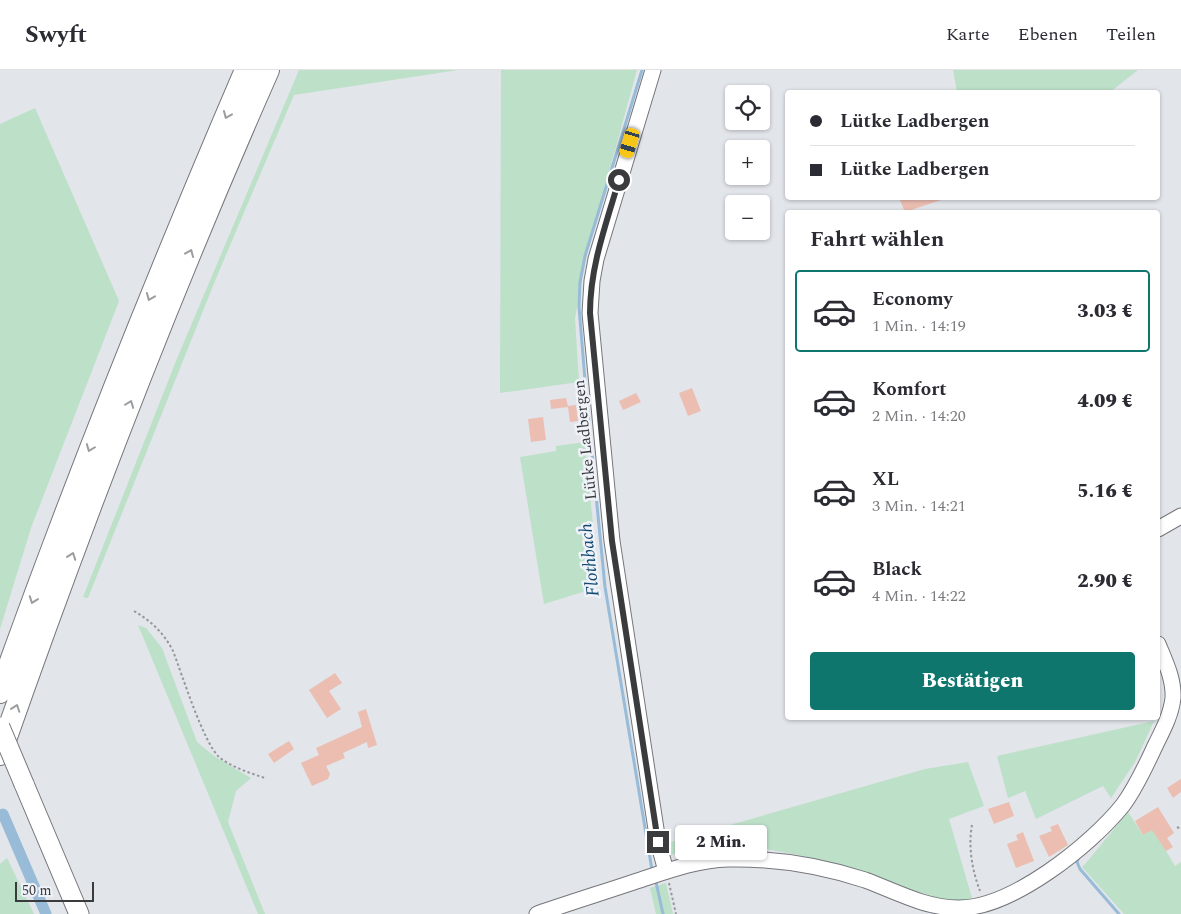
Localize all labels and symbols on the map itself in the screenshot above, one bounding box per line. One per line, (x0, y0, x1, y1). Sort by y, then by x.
one-way arrow (222, 110, 233, 119)
car (618, 126, 641, 160)
route start (608, 169, 630, 191)
one-way arrow (184, 249, 195, 258)
one-way arrow (146, 292, 156, 301)
street label: Lütke Ladbergen (567, 379, 603, 501)
one-way arrow (123, 400, 134, 409)
one-way arrow (86, 443, 97, 452)
water label: Flothbach (572, 522, 607, 598)
one-way arrow (66, 552, 76, 560)
one-way arrow (29, 595, 39, 604)
one-way arrow (10, 705, 20, 713)
callout: 2 Min. (676, 824, 768, 860)
route end (647, 831, 669, 853)
scale bar (15, 879, 94, 902)

